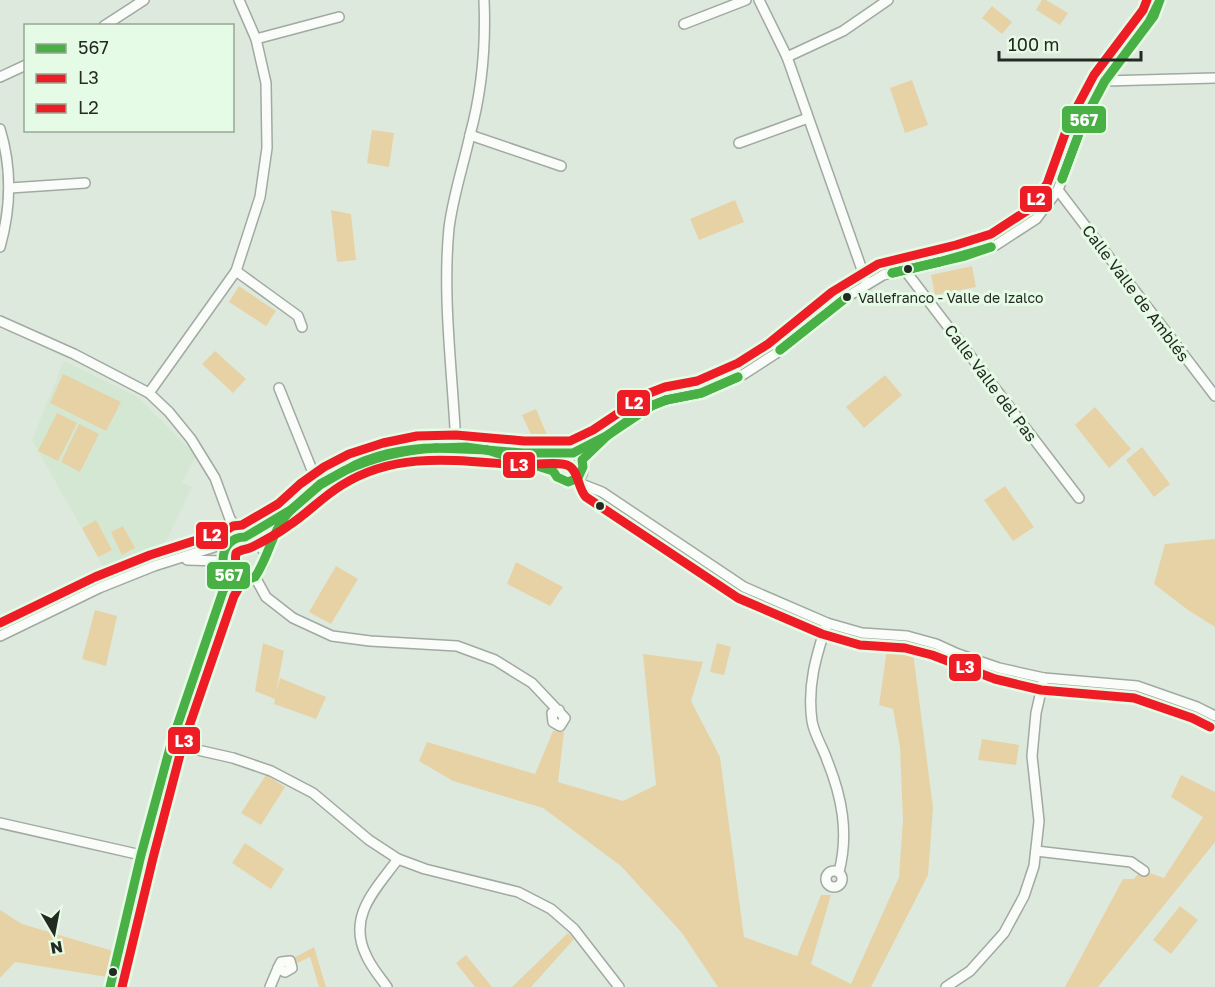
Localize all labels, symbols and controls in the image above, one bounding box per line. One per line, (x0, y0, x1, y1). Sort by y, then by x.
legend (24, 24, 234, 132)
scale bar (999, 24, 1142, 62)
text: 100 m (1008, 33, 1059, 55)
text: 567 (78, 36, 109, 58)
text: L3 (78, 66, 99, 88)
text: L2 (78, 96, 99, 118)
line badge: 567 (1061, 105, 1107, 134)
text: 567 (1070, 110, 1099, 130)
line badge: L2 (1019, 185, 1053, 213)
text: L2 (1027, 189, 1046, 209)
street label: Calle Valle de Amblés (1078, 221, 1194, 365)
unlabelled marker (902, 263, 914, 275)
place label: Vallefranco - Valle de Izalco (858, 289, 1044, 306)
marker: Vallefranco - Valle de Izalco (841, 291, 853, 303)
street label: Calle Valle del Pas (940, 320, 1042, 446)
line badge: L2 (616, 389, 651, 417)
text: L2 (625, 393, 644, 413)
line badge: L3 (502, 451, 536, 479)
text: L3 (510, 455, 529, 475)
unlabelled marker (594, 500, 606, 512)
line badge: L2 (195, 521, 229, 550)
text: L2 (203, 525, 222, 545)
line badge: 567 (206, 561, 251, 590)
text: 567 (215, 565, 244, 585)
line badge: L3 (948, 653, 982, 682)
text: L3 (956, 657, 975, 677)
line badge: L3 (167, 726, 201, 755)
text: L3 (175, 731, 194, 751)
north arrow (24, 903, 84, 963)
text: N (49, 937, 64, 959)
unlabelled marker (107, 966, 119, 978)

